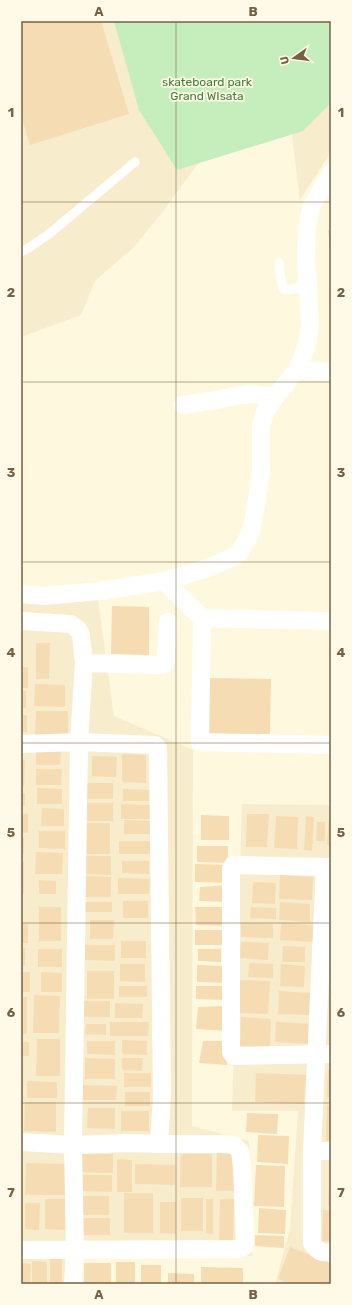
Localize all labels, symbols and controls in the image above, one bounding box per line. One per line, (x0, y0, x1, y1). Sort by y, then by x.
text: A (94, 4, 104, 19)
text: B (248, 4, 258, 19)
north arrow (274, 38, 314, 78)
text: U (278, 55, 292, 66)
park label: skateboard park Grand WIsata (162, 75, 253, 103)
text: 1 (8, 105, 14, 120)
text: 1 (338, 105, 344, 120)
text: 2 (7, 285, 15, 300)
text: 2 (337, 285, 345, 300)
text: 3 (7, 465, 16, 480)
text: 3 (337, 465, 346, 480)
text: 4 (7, 645, 16, 660)
text: 4 (337, 645, 346, 660)
text: 5 (7, 825, 15, 840)
text: 5 (337, 825, 345, 840)
text: 6 (7, 1005, 16, 1020)
text: 6 (337, 1005, 346, 1020)
text: 7 (7, 1185, 15, 1200)
text: 7 (337, 1185, 345, 1200)
text: A (94, 1287, 104, 1302)
text: B (248, 1287, 258, 1302)

